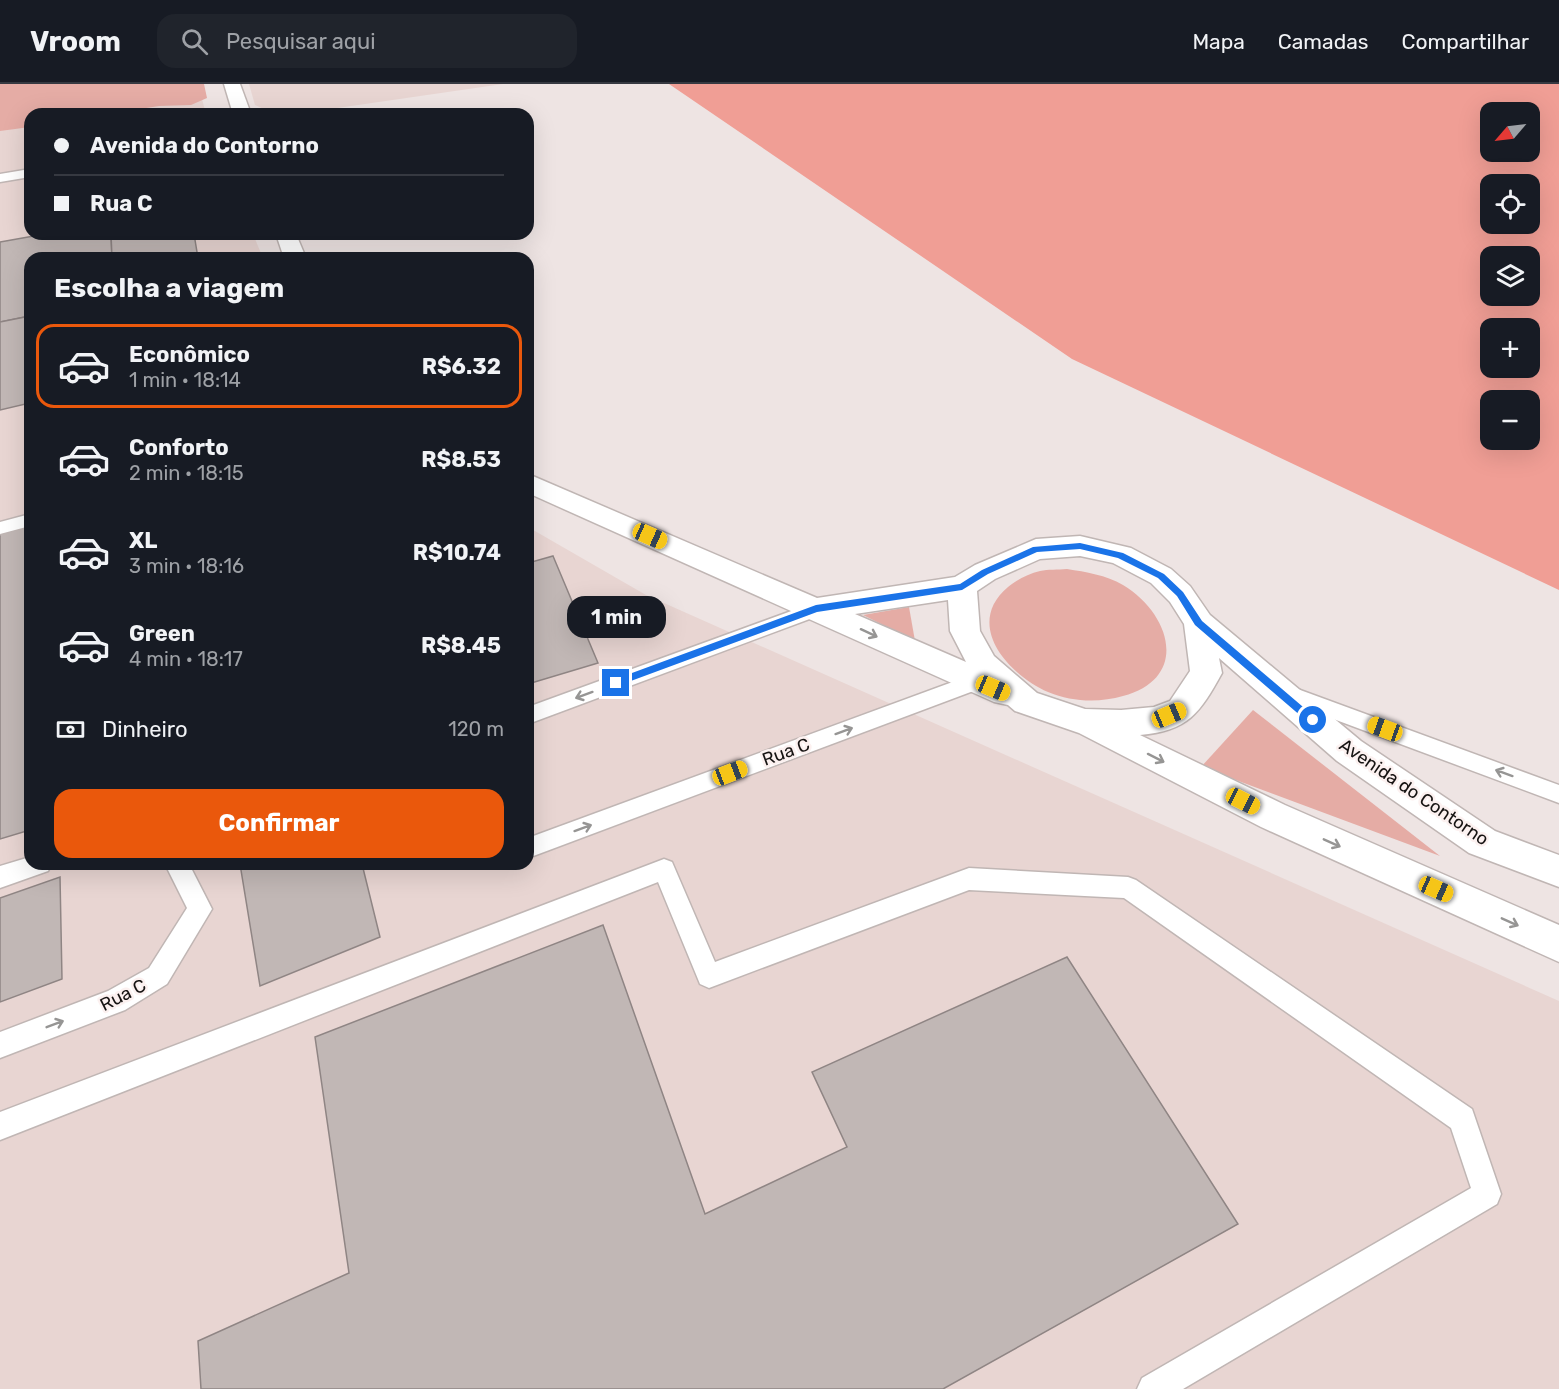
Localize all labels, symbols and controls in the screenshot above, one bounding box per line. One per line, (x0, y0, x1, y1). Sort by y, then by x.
search box (157, 14, 577, 68)
text: Vroom (30, 25, 121, 58)
icon: search (178, 25, 211, 58)
text: Pesquisar aqui (226, 28, 376, 55)
text: Mapa (1192, 29, 1245, 54)
text: Camadas (1278, 29, 1368, 54)
text: Compartilhar (1401, 29, 1529, 54)
north arrow (1480, 102, 1540, 162)
map controls (1480, 102, 1540, 450)
text: Avenida do Contorno (90, 132, 319, 159)
button: locate (1480, 174, 1540, 234)
text: Rua C (90, 190, 152, 217)
button: layers (1480, 246, 1540, 306)
text: Escolha a viagem (54, 272, 284, 304)
button: + (1480, 318, 1540, 378)
icon: car (57, 339, 111, 393)
text: Econômico (129, 341, 250, 368)
text: R$6.32 (422, 353, 501, 380)
text: 1 min · 18:14 (129, 368, 241, 392)
button: − (1480, 390, 1540, 450)
icon: car (57, 432, 111, 486)
text: Conforto (129, 434, 229, 461)
text: R$8.53 (421, 446, 501, 473)
text: 2 min · 18:15 (129, 461, 244, 485)
car (630, 520, 670, 552)
icon: car (57, 525, 111, 579)
text: XL (129, 527, 157, 554)
text: R$10.74 (413, 539, 501, 566)
text: 3 min · 18:16 (129, 554, 244, 578)
callout: 1 min (566, 596, 666, 638)
text: 1 min (591, 605, 642, 629)
icon: car (57, 618, 111, 672)
text: Green (129, 620, 195, 647)
one-way arrow (859, 628, 877, 640)
text: R$8.45 (421, 632, 501, 659)
text: 4 min · 18:17 (129, 647, 243, 671)
route end (602, 669, 629, 696)
car (973, 673, 1013, 703)
one-way arrow (575, 690, 594, 701)
car (1149, 700, 1189, 730)
route start (1299, 706, 1326, 733)
icon: cash (54, 713, 87, 746)
car (1365, 714, 1405, 744)
text: Dinheiro (102, 716, 188, 743)
text: 120 m (448, 717, 504, 741)
one-way arrow (834, 724, 853, 735)
street label: Rua C (759, 733, 813, 771)
street label: Avenida do Contorno (1335, 734, 1493, 850)
one-way arrow (1147, 752, 1165, 764)
car (710, 758, 750, 788)
one-way arrow (1495, 767, 1514, 778)
car (1223, 785, 1263, 817)
button: Confirmar (54, 789, 504, 858)
one-way arrow (573, 821, 592, 832)
one-way arrow (1323, 838, 1341, 849)
car (1416, 873, 1456, 905)
one-way arrow (1501, 917, 1519, 928)
street label: Rua C (96, 974, 150, 1016)
one-way arrow (45, 1018, 64, 1029)

